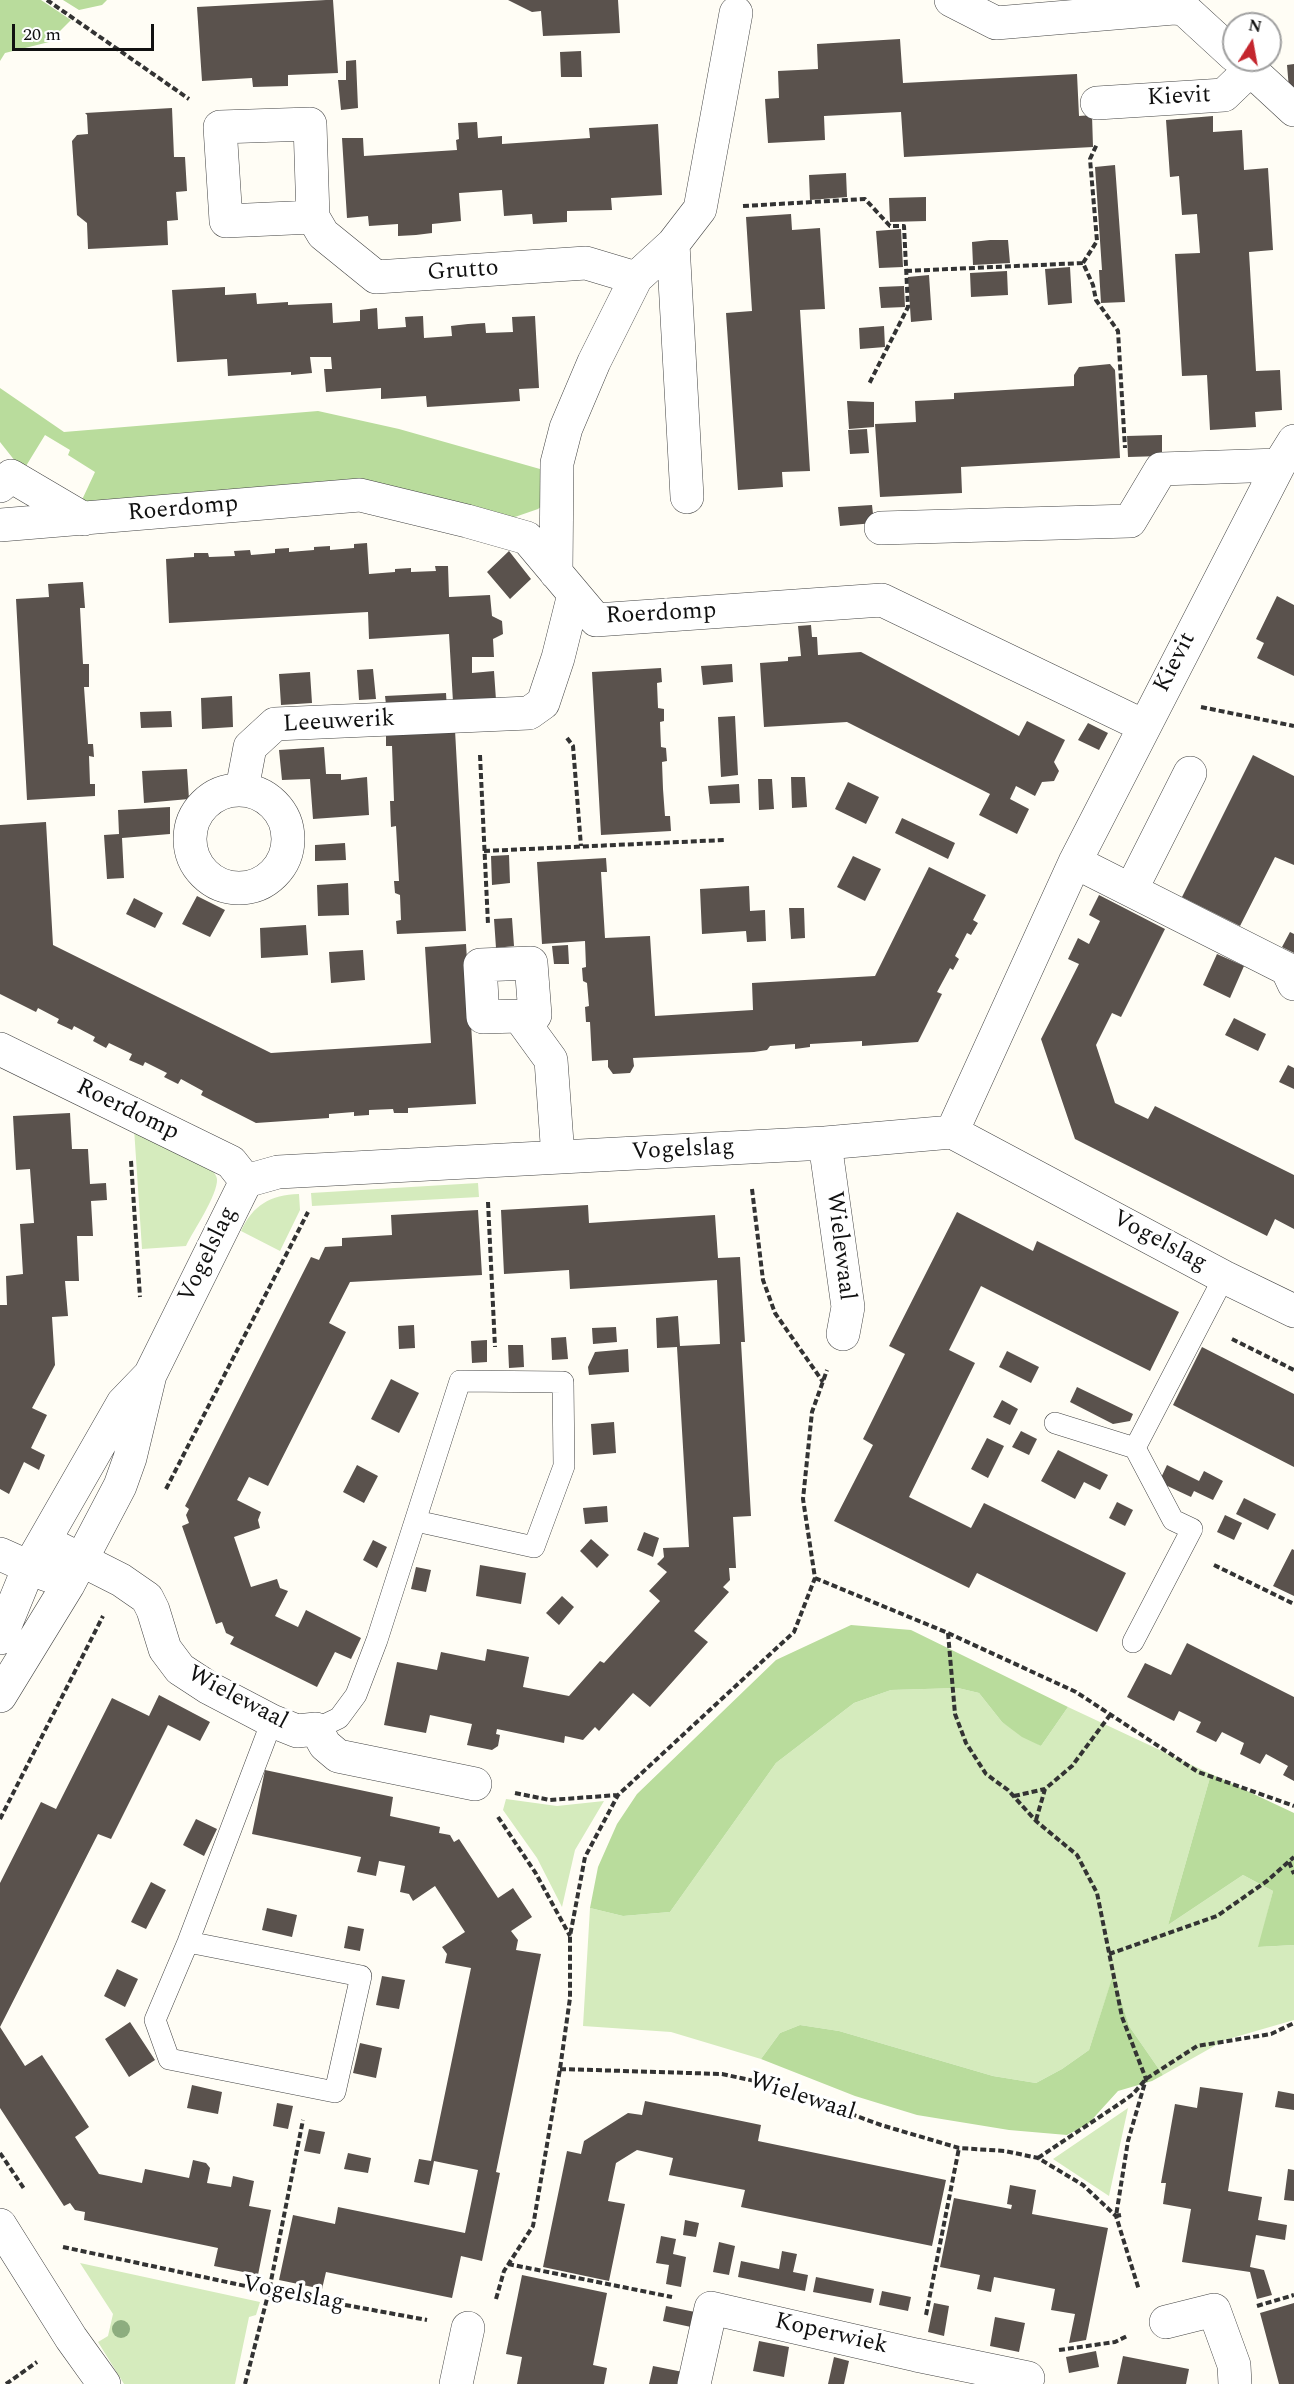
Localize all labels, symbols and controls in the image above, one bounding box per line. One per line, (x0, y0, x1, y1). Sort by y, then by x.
scale bar (15, 12, 158, 50)
north arrow (1222, 12, 1282, 72)
text: N (1246, 13, 1264, 39)
text: 20 m (23, 21, 61, 48)
street label: Kievit (1146, 82, 1212, 114)
street label: Grutto (426, 255, 500, 289)
street label: Roerdomp (127, 491, 239, 529)
street label: Roerdomp (605, 598, 717, 632)
street label: Kievit (1149, 628, 1203, 698)
street label: Leeuwerik (282, 706, 396, 740)
street label: Roerdomp (71, 1074, 183, 1148)
street label: Vogelslag (631, 1134, 735, 1168)
street label: Wielewaal (818, 1190, 860, 1302)
street label: Vogelslag (173, 1202, 245, 1308)
street label: Vogelslag (1107, 1205, 1211, 1279)
street label: Wielewaal (182, 1661, 292, 1737)
street label: Wielewaal (745, 2067, 859, 2129)
street label: Vogelslag (240, 2271, 346, 2319)
street label: Koperwiek (772, 2308, 890, 2362)

